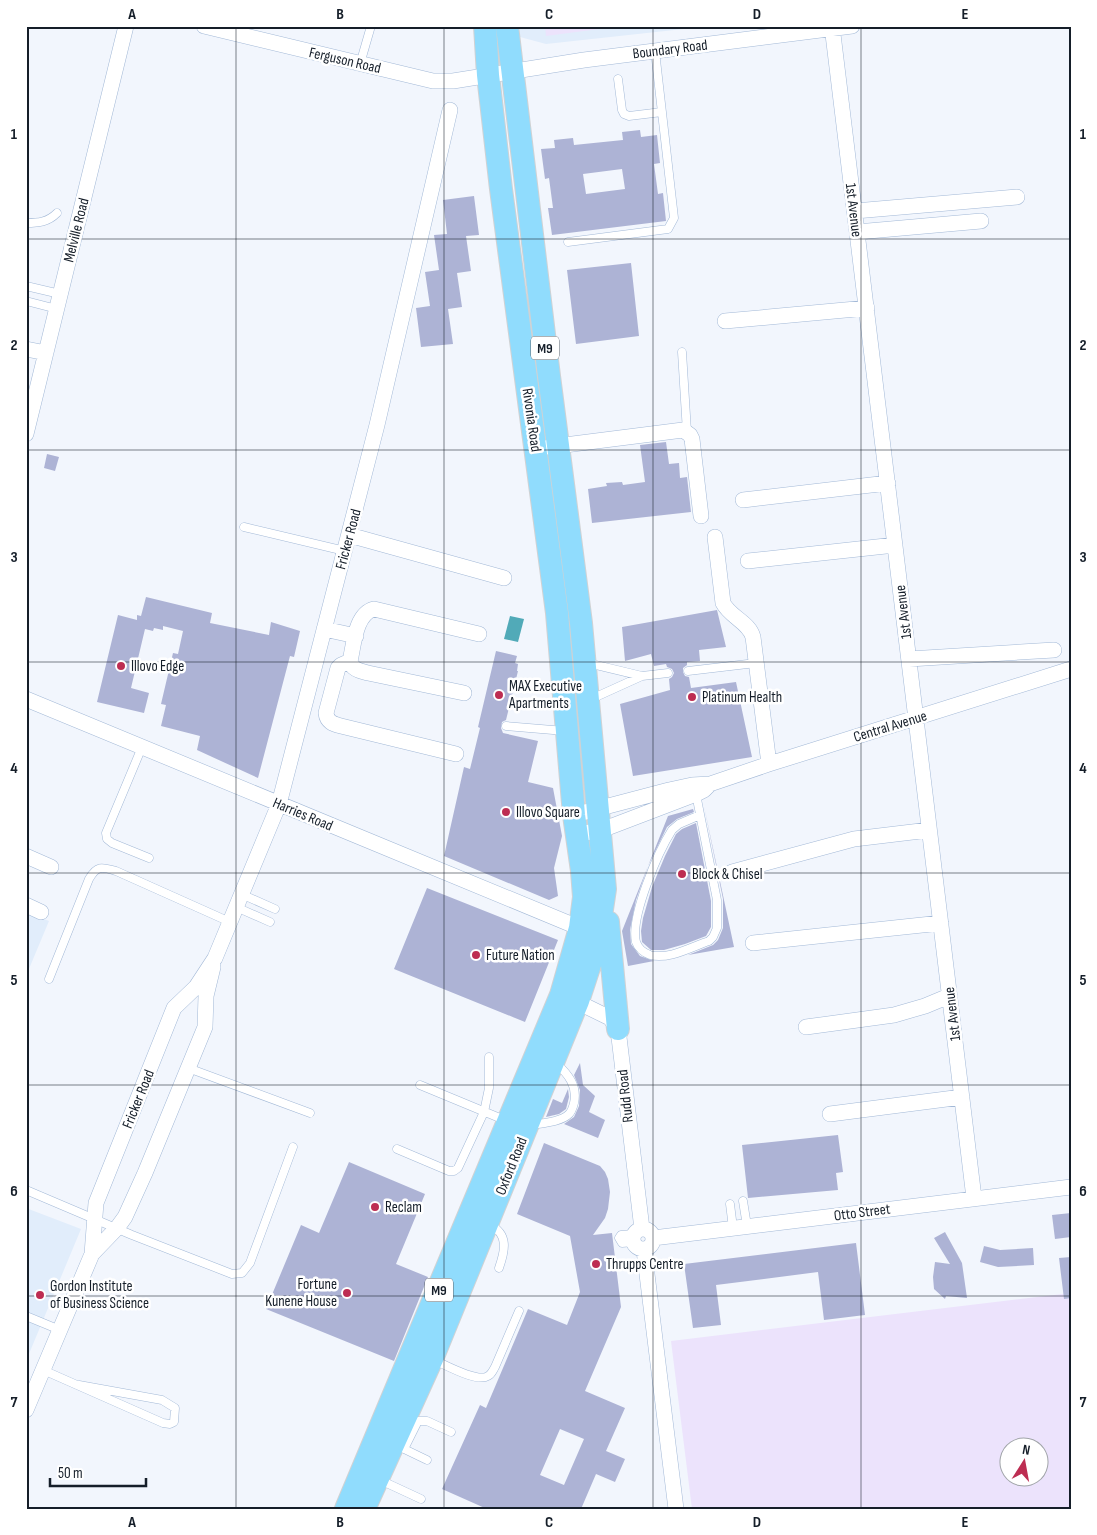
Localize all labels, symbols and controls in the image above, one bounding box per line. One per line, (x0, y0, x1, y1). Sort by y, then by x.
text: A (127, 5, 136, 24)
text: B (336, 5, 344, 24)
text: C (545, 5, 553, 24)
text: D (753, 5, 761, 24)
text: E (962, 5, 969, 24)
street label: Boundary Road (632, 35, 709, 64)
street label: Ferguson Road (307, 43, 383, 78)
text: 1 (11, 125, 18, 144)
text: 1 (1080, 125, 1087, 144)
street label: 1st Avenue (841, 182, 866, 238)
street label: Melville Road (59, 196, 94, 264)
text: 2 (10, 336, 18, 355)
road number: M9 (531, 336, 559, 359)
text: 2 (1079, 336, 1087, 355)
street label: Rivonia Road (518, 387, 545, 453)
street label: Fricker Road (331, 507, 366, 572)
text: 3 (10, 548, 18, 567)
text: 3 (1079, 548, 1087, 567)
street label: 1st Avenue (891, 584, 916, 640)
place label: Illovo Edge (131, 657, 184, 676)
marker: Illovo Edge (115, 660, 127, 672)
place label: MAX Executive Apartments (508, 677, 582, 713)
place label: Platinum Health (702, 688, 782, 707)
marker: MAX Executive Apartments (493, 689, 505, 701)
marker: Platinum Health (686, 691, 698, 703)
street label: Central Avenue (851, 706, 929, 747)
text: 4 (10, 759, 18, 778)
text: 4 (1079, 759, 1087, 778)
street label: Harries Road (270, 793, 336, 836)
place label: Illovo Square (516, 803, 580, 822)
marker: Illovo Square (500, 806, 512, 818)
place label: Block & Chisel (692, 865, 762, 884)
marker: Block & Chisel (676, 868, 688, 880)
place label: Future Nation (486, 946, 555, 965)
marker: Future Nation (470, 949, 482, 961)
text: 5 (10, 971, 18, 990)
text: 5 (1079, 971, 1087, 990)
street label: 1st Avenue (940, 986, 965, 1042)
street label: Fricker Road (118, 1067, 159, 1131)
street label: Rudd Road (613, 1069, 638, 1123)
street label: Oxford Road (491, 1134, 532, 1198)
text: 6 (10, 1182, 18, 1201)
text: 6 (1079, 1182, 1087, 1201)
place label: Reclam (385, 1198, 422, 1217)
street label: Otto Street (833, 1200, 892, 1225)
marker: Reclam (369, 1201, 381, 1213)
place label: Thrupps Centre (606, 1255, 684, 1274)
marker: Thrupps Centre (590, 1258, 602, 1270)
place label: Fortune Kunene House (265, 1275, 337, 1311)
place label: Gordon Institute of Business Science (50, 1277, 149, 1313)
road number: M9 (425, 1278, 453, 1302)
marker: Fortune Kunene House (341, 1287, 353, 1299)
marker: Gordon Institute of Business Science (34, 1289, 46, 1301)
text: 7 (11, 1393, 18, 1412)
text: 7 (1080, 1393, 1087, 1412)
north arrow (1000, 1438, 1050, 1488)
text: N (1021, 1441, 1032, 1459)
scale bar (50, 1455, 146, 1487)
text: 50 m (58, 1464, 83, 1483)
text: A (127, 1513, 136, 1532)
text: B (336, 1513, 344, 1532)
text: C (545, 1513, 553, 1532)
text: D (753, 1513, 761, 1532)
text: E (962, 1513, 969, 1532)

